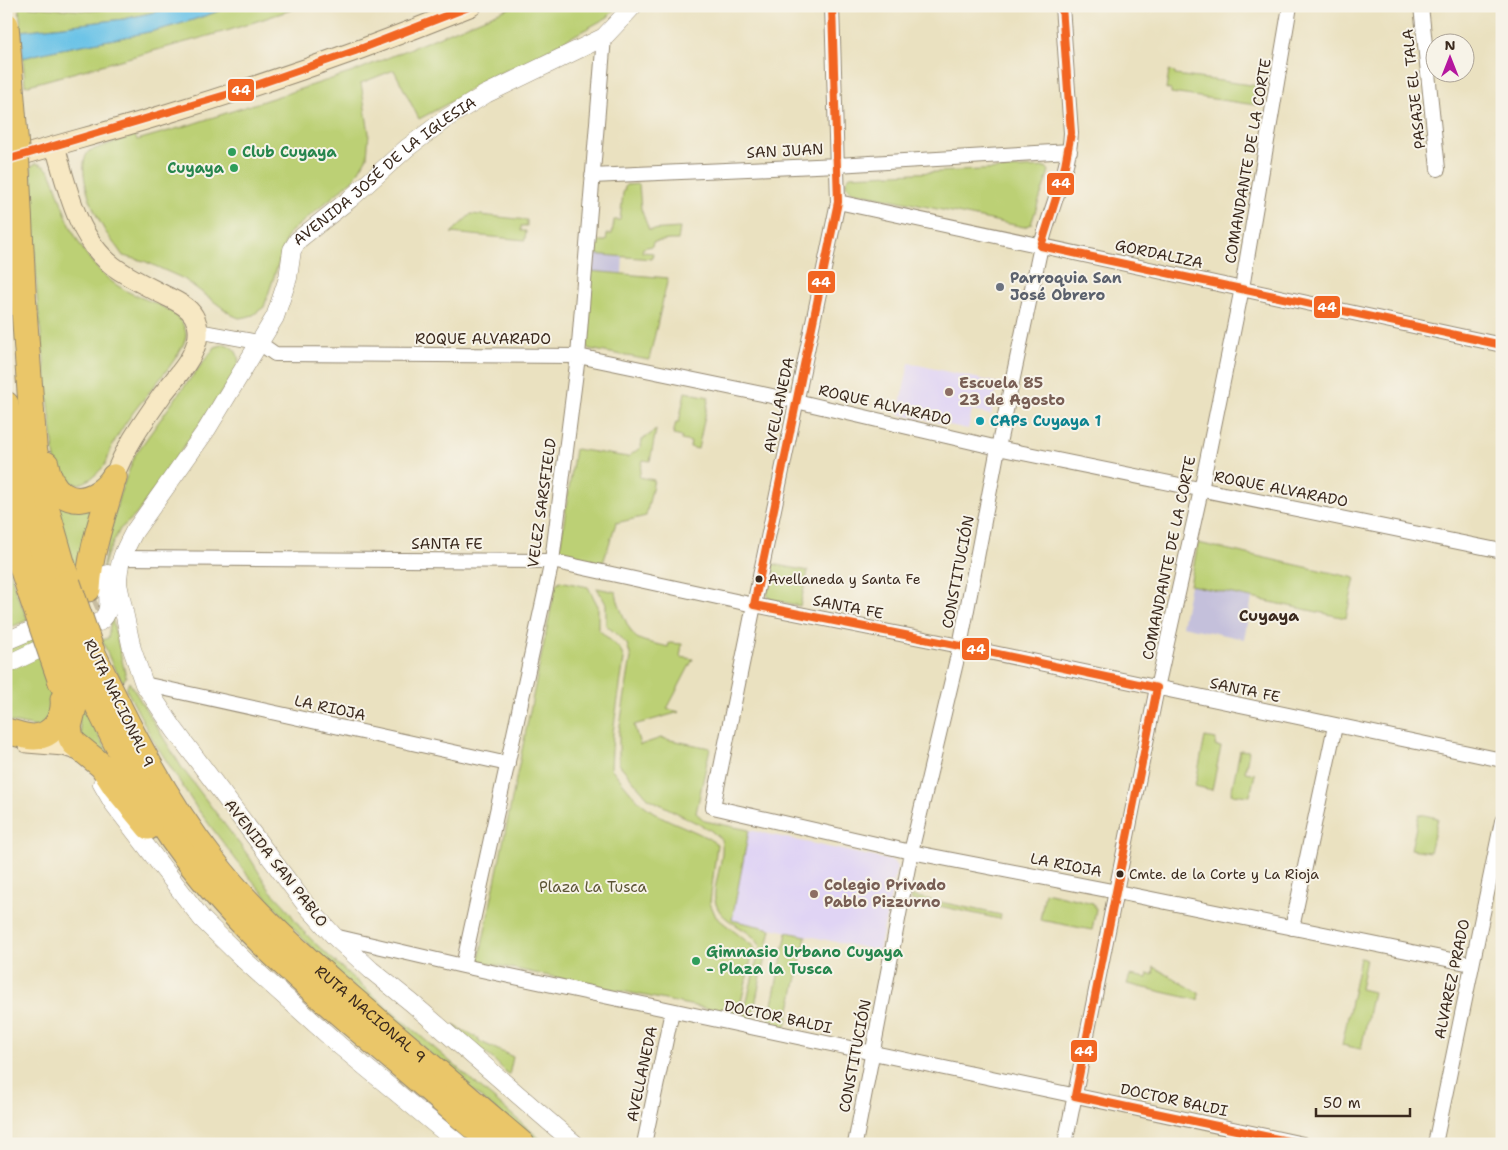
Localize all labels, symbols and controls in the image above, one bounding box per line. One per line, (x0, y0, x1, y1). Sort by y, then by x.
street label: PASAJE EL TALA (1398, 28, 1430, 150)
north arrow (1426, 32, 1476, 82)
text: N (1444, 36, 1456, 54)
street label: COMANDANTE DE LA CORTE (1220, 57, 1276, 265)
line badge: 44 (227, 78, 255, 102)
text: 44 (231, 81, 251, 99)
street label: AVENIDA JOSÉ DE LA IGLESIA (289, 92, 480, 250)
street label: SAN JUAN (746, 139, 824, 163)
place label: Club Cuyaya (242, 142, 337, 162)
marker: Club Cuyaya (226, 146, 238, 158)
place label: Cuyaya (167, 158, 225, 178)
marker: Cuyaya (228, 162, 240, 174)
line badge: 44 (1046, 172, 1075, 196)
text: 44 (1051, 174, 1071, 192)
street label: GORDALIZA (1113, 235, 1205, 273)
place label: Parroquia San José Obrero (1010, 268, 1122, 305)
line badge: 44 (807, 270, 836, 294)
text: 44 (811, 273, 831, 291)
marker: Parroquia San José Obrero (994, 281, 1006, 293)
line badge: 44 (1313, 295, 1341, 319)
text: 44 (1317, 298, 1337, 316)
street label: ROQUE ALVARADO (415, 329, 551, 349)
street label: AVELLANEDA (759, 355, 799, 455)
place label: Escuela 85 23 de Agosto (959, 373, 1065, 410)
street label: ROQUE ALVARADO (817, 380, 953, 430)
marker: Escuela 85 23 de Agosto (943, 386, 955, 398)
place label: CAPs Cuyaya 1 (990, 411, 1102, 431)
marker: CAPs Cuyaya 1 (974, 415, 986, 427)
street label: VELEZ SARSFIELD (523, 437, 561, 569)
street label: COMANDANTE DE LA CORTE (1138, 454, 1200, 662)
street label: ROQUE ALVARADO (1212, 466, 1350, 512)
street label: CONSTITUCIÓN (936, 513, 979, 630)
street label: SANTA FE (411, 534, 483, 554)
place label: Avellaneda y Santa Fe (768, 570, 921, 588)
marker: Avellaneda y Santa Fe (754, 574, 764, 584)
street label: SANTA FE (811, 590, 885, 624)
district label: Cuyaya (1239, 605, 1299, 626)
street label: RUTA NACIONAL 9 (79, 636, 159, 770)
line badge: 44 (961, 637, 990, 661)
text: 44 (966, 640, 986, 658)
street label: SANTA FE (1208, 673, 1282, 707)
street label: LA RIOJA (292, 691, 368, 725)
street label: AVENIDA SAN PABLO (220, 795, 332, 931)
street label: LA RIOJA (1029, 848, 1104, 882)
place label: Cmte. de la Corte y La Rioja (1129, 865, 1319, 883)
marker: Cmte. de la Corte y La Rioja (1115, 869, 1125, 879)
place label: Colegio Privado Pablo Pizzurno (824, 875, 946, 912)
park label: Plaza La Tusca (539, 877, 648, 897)
marker: Colegio Privado Pablo Pizzurno (808, 888, 820, 900)
street label: ALVAREZ PRADO (1430, 917, 1474, 1041)
place label: Gimnasio Urbano Cuyaya - Plaza la Tusca (706, 942, 904, 979)
marker: Gimnasio Urbano Cuyaya - Plaza la Tusca (690, 955, 702, 967)
street label: RUTA NACIONAL 9 (311, 961, 430, 1067)
street label: DOCTOR BALDI (722, 996, 834, 1038)
street label: CONSTITUCIÓN (833, 997, 876, 1114)
street label: AVELLANEDA (622, 1024, 662, 1124)
line badge: 44 (1070, 1039, 1098, 1063)
text: 44 (1074, 1042, 1094, 1060)
street label: DOCTOR BALDI (1118, 1079, 1230, 1121)
scale bar (1316, 1085, 1409, 1117)
text: 50 m (1323, 1093, 1361, 1113)

